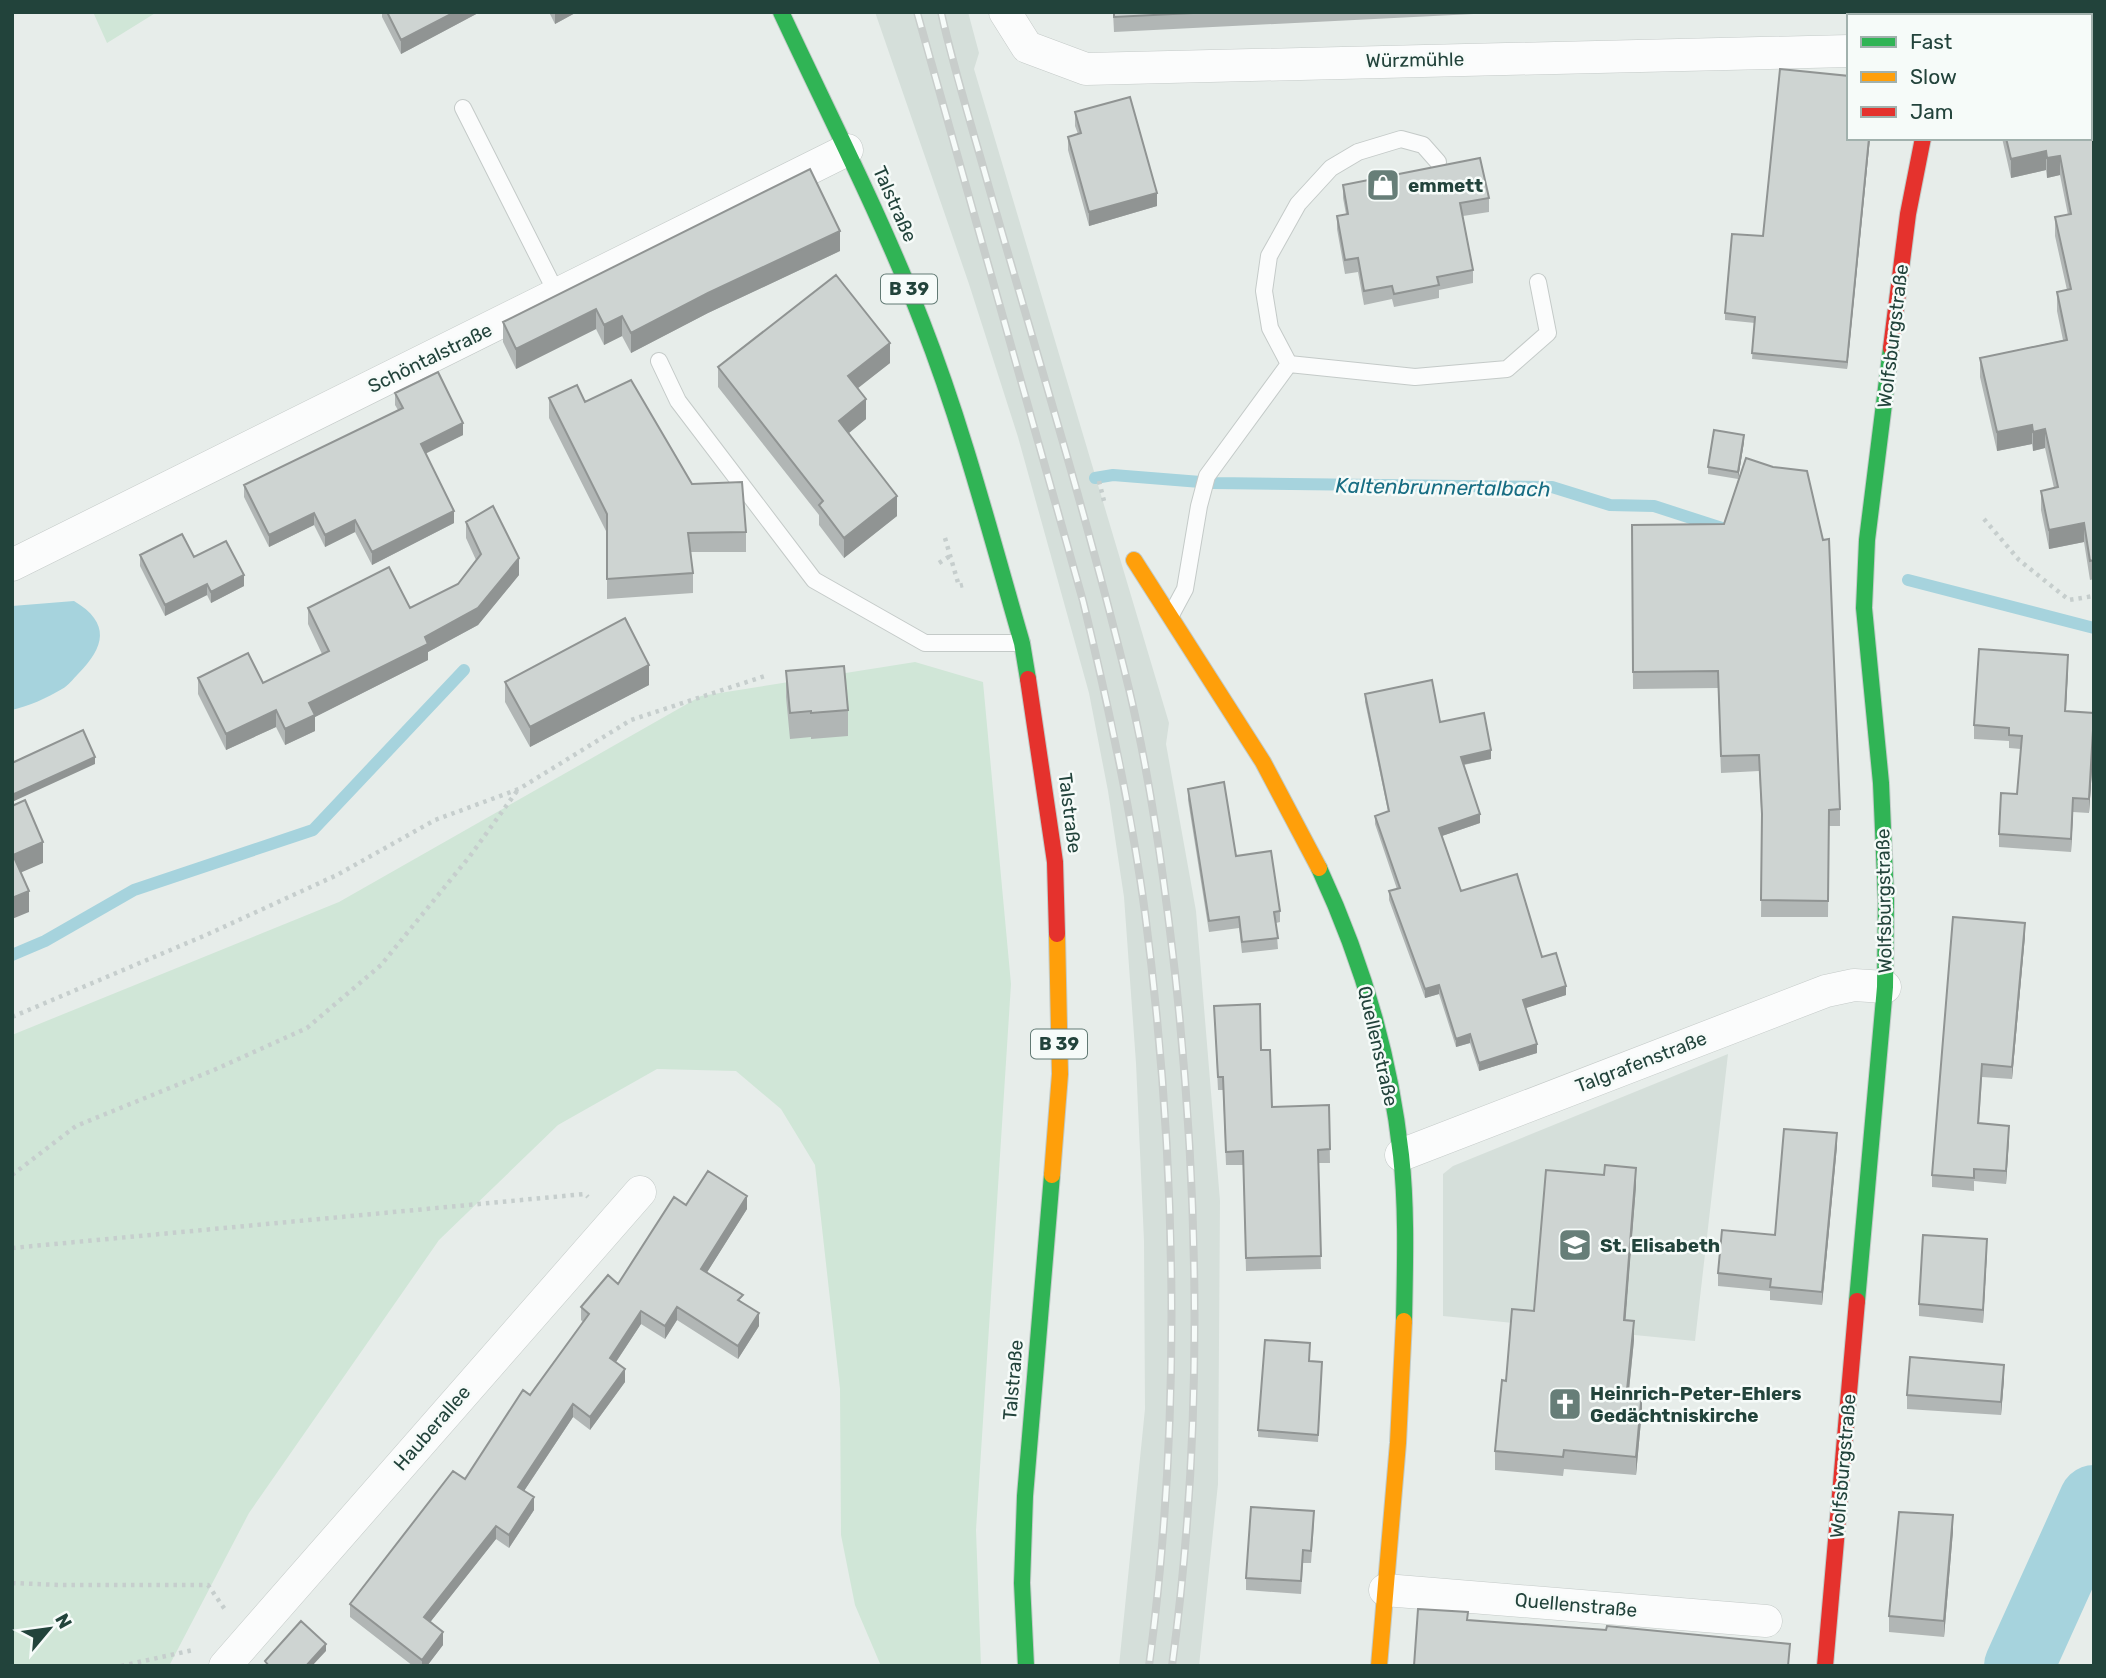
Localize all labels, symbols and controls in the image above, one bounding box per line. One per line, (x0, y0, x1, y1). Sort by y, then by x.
legend (1847, 14, 2092, 140)
text: Fast (1910, 29, 1952, 54)
street label: Würzmühle (1366, 48, 1464, 72)
text: Slow (1910, 64, 1957, 89)
text: Jam (1910, 99, 1954, 124)
street label: Talstraße (868, 162, 922, 246)
shop icon: emmett (1364, 166, 1402, 204)
place label: emmett (1408, 174, 1483, 197)
street label: Wolfsburgstraße (1873, 263, 1913, 409)
road number: B 39 (881, 274, 937, 304)
street label: Schöntalstraße (364, 318, 496, 398)
water label: Kaltenbrunnertalbach (1335, 473, 1551, 501)
street label: Talstraße (1054, 771, 1086, 855)
street label: Wolfsburgstraße (1871, 828, 1897, 974)
street label: Quellenstraße (1353, 984, 1403, 1108)
street label: Talgrafenstraße (1572, 1026, 1710, 1098)
road number: B 39 (1031, 1030, 1087, 1058)
school or university icon: St. Elisabeth (1556, 1226, 1594, 1264)
place label: St. Elisabeth (1600, 1234, 1720, 1257)
street label: Talstraße (998, 1339, 1028, 1421)
street label: Hauberallee (389, 1381, 475, 1475)
place label: Heinrich-Peter-Ehlers Gedächtniskirche (1590, 1382, 1801, 1427)
church icon: Heinrich-Peter-Ehlers Gedächtniskirche (1546, 1385, 1584, 1423)
street label: Wolfsburgstraße (1825, 1393, 1861, 1539)
street label: Quellenstraße (1514, 1588, 1638, 1622)
north arrow (14, 1594, 84, 1664)
text: N (50, 1609, 77, 1633)

